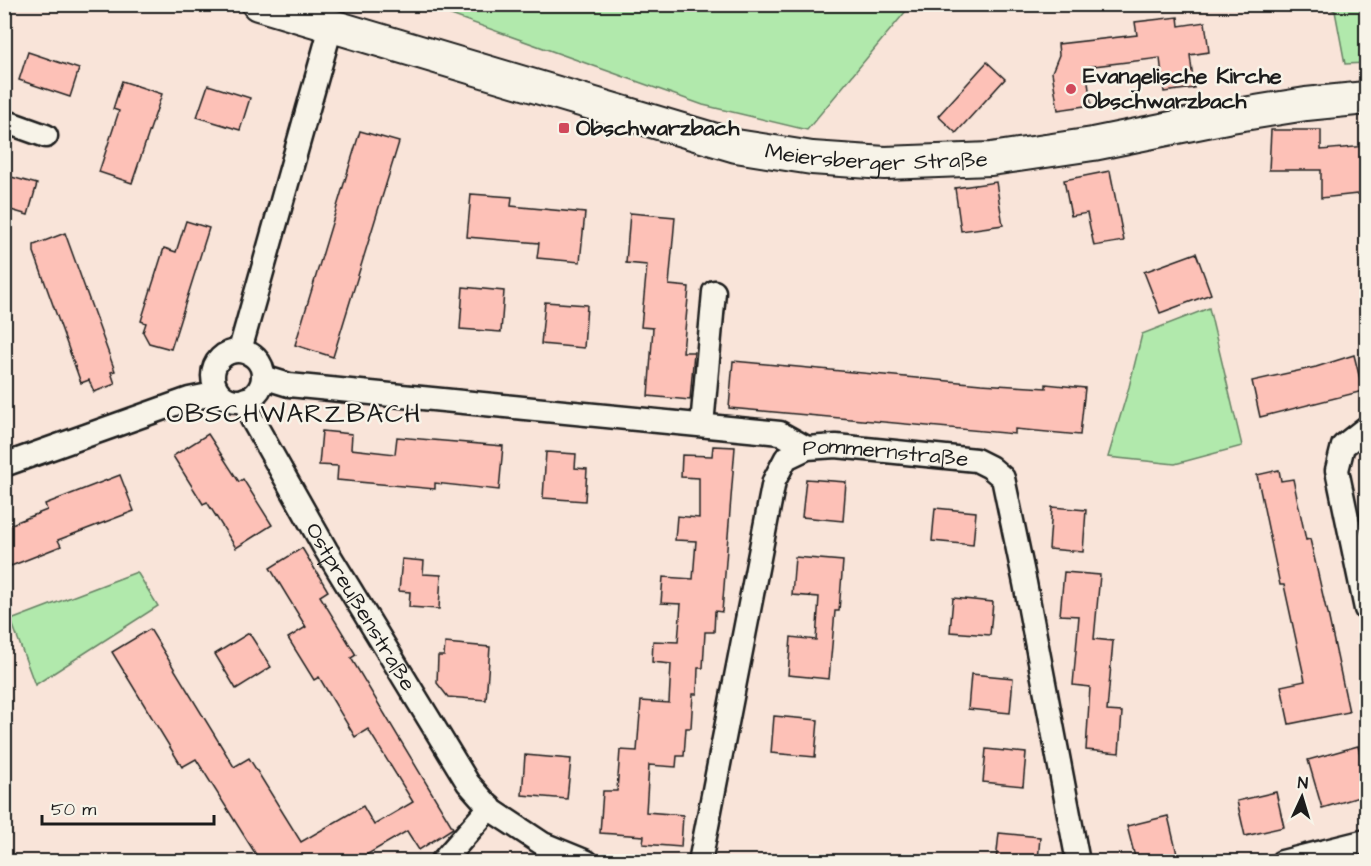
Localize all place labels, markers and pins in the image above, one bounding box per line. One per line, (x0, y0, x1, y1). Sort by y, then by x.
place label: Evangelische Kirche Obschwarzbach (1083, 61, 1282, 117)
marker: Evangelische Kirche Obschwarzbach (1064, 82, 1078, 96)
place label: Obschwarzbach (576, 113, 740, 144)
marker: Obschwarzbach (557, 121, 571, 135)

